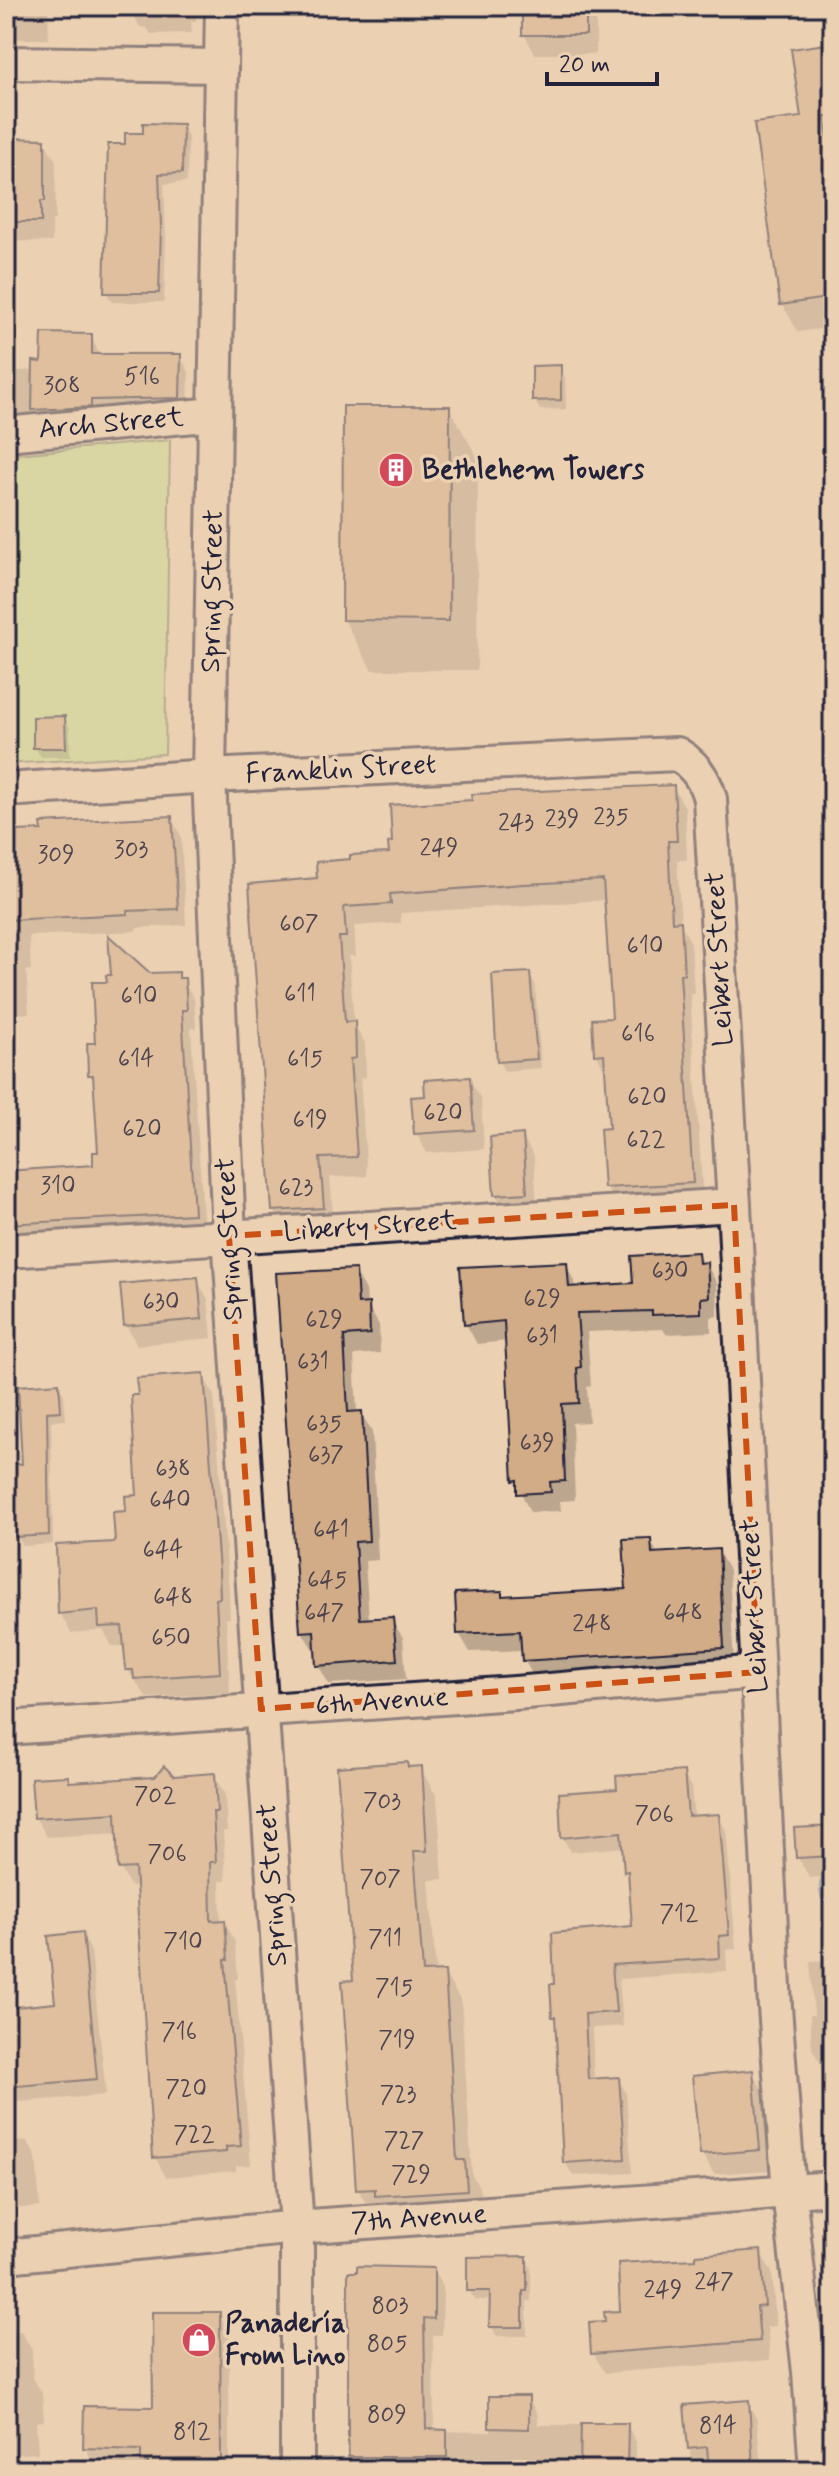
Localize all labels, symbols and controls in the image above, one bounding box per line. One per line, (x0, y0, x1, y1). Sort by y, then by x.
scale bar (547, 36, 657, 86)
text: 20 m (559, 50, 610, 81)
house number: 516 (124, 362, 160, 393)
house number: 308 (43, 371, 81, 402)
street label: Arch Street (37, 399, 186, 449)
building icon: Bethlehem Towers (377, 451, 415, 489)
place label: Bethlehem Towers (422, 452, 645, 489)
street label: Spring Street (193, 509, 236, 673)
street label: Franklin Street (245, 747, 437, 793)
house number: 235 (593, 802, 629, 833)
house number: 239 (545, 804, 579, 835)
house number: 243 (498, 808, 534, 839)
house number: 249 (420, 833, 458, 864)
house number: 303 (114, 835, 148, 866)
house number: 309 (37, 840, 75, 871)
street label: Leibert Street (697, 871, 743, 1047)
house number: 607 (279, 909, 319, 940)
house number: 610 (626, 931, 664, 962)
house number: 611 (284, 979, 316, 1010)
house number: 610 (120, 981, 158, 1012)
house number: 616 (621, 1019, 655, 1050)
house number: 614 (118, 1044, 154, 1075)
house number: 615 (287, 1044, 323, 1075)
house number: 620 (627, 1082, 667, 1113)
house number: 620 (423, 1098, 463, 1129)
house number: 619 (292, 1105, 328, 1136)
house number: 620 (122, 1114, 162, 1145)
house number: 622 (626, 1125, 666, 1156)
street label: Spring Street (207, 1156, 256, 1322)
house number: 310 (40, 1171, 76, 1202)
house number: 623 (279, 1173, 314, 1204)
street label: Liberty Street (282, 1202, 458, 1252)
house number: 630 (652, 1256, 688, 1287)
house number: 629 (523, 1284, 561, 1315)
house number: 630 (143, 1287, 179, 1318)
house number: 629 (305, 1305, 343, 1336)
house number: 631 (526, 1321, 558, 1352)
house number: 631 (297, 1347, 329, 1378)
house number: 635 (306, 1409, 342, 1440)
house number: 639 (519, 1428, 555, 1459)
house number: 637 (308, 1440, 344, 1471)
house number: 638 (155, 1454, 191, 1485)
house number: 640 (149, 1485, 191, 1516)
house number: 641 (313, 1515, 349, 1546)
street label: Leibert Street (732, 1518, 778, 1694)
house number: 644 (143, 1535, 184, 1566)
house number: 645 (307, 1565, 347, 1596)
house number: 648 (153, 1582, 193, 1613)
house number: 647 (304, 1598, 344, 1629)
house number: 648 (663, 1598, 703, 1629)
house number: 248 (572, 1609, 612, 1640)
house number: 650 (151, 1623, 191, 1654)
street label: 6th Avenue (314, 1679, 450, 1725)
house number: 702 (134, 1781, 176, 1812)
house number: 703 (363, 1787, 401, 1818)
house number: 706 (634, 1800, 674, 1831)
street label: Spring Street (249, 1802, 300, 1968)
house number: 706 (147, 1839, 187, 1870)
house number: 707 (359, 1864, 401, 1895)
house number: 712 (659, 1899, 699, 1930)
house number: 711 (368, 1924, 402, 1955)
house number: 710 (163, 1927, 203, 1958)
house number: 715 (375, 1973, 413, 2004)
house number: 716 (161, 2017, 197, 2048)
house number: 719 (378, 2025, 416, 2056)
house number: 720 (165, 2074, 207, 2105)
house number: 723 (379, 2080, 417, 2111)
house number: 722 (173, 2120, 215, 2151)
house number: 727 (384, 2126, 424, 2157)
house number: 729 (391, 2160, 431, 2191)
street label: 7th Avenue (350, 2196, 488, 2242)
house number: 247 (694, 2267, 734, 2298)
house number: 249 (644, 2275, 682, 2306)
house number: 803 (371, 2291, 409, 2322)
place label: Panadería From Lino (225, 2306, 346, 2375)
shop icon: Panadería From Lino (180, 2321, 218, 2359)
house number: 805 (367, 2329, 407, 2360)
house number: 809 (367, 2400, 407, 2431)
house number: 814 (699, 2411, 737, 2442)
house number: 812 (173, 2417, 211, 2448)

